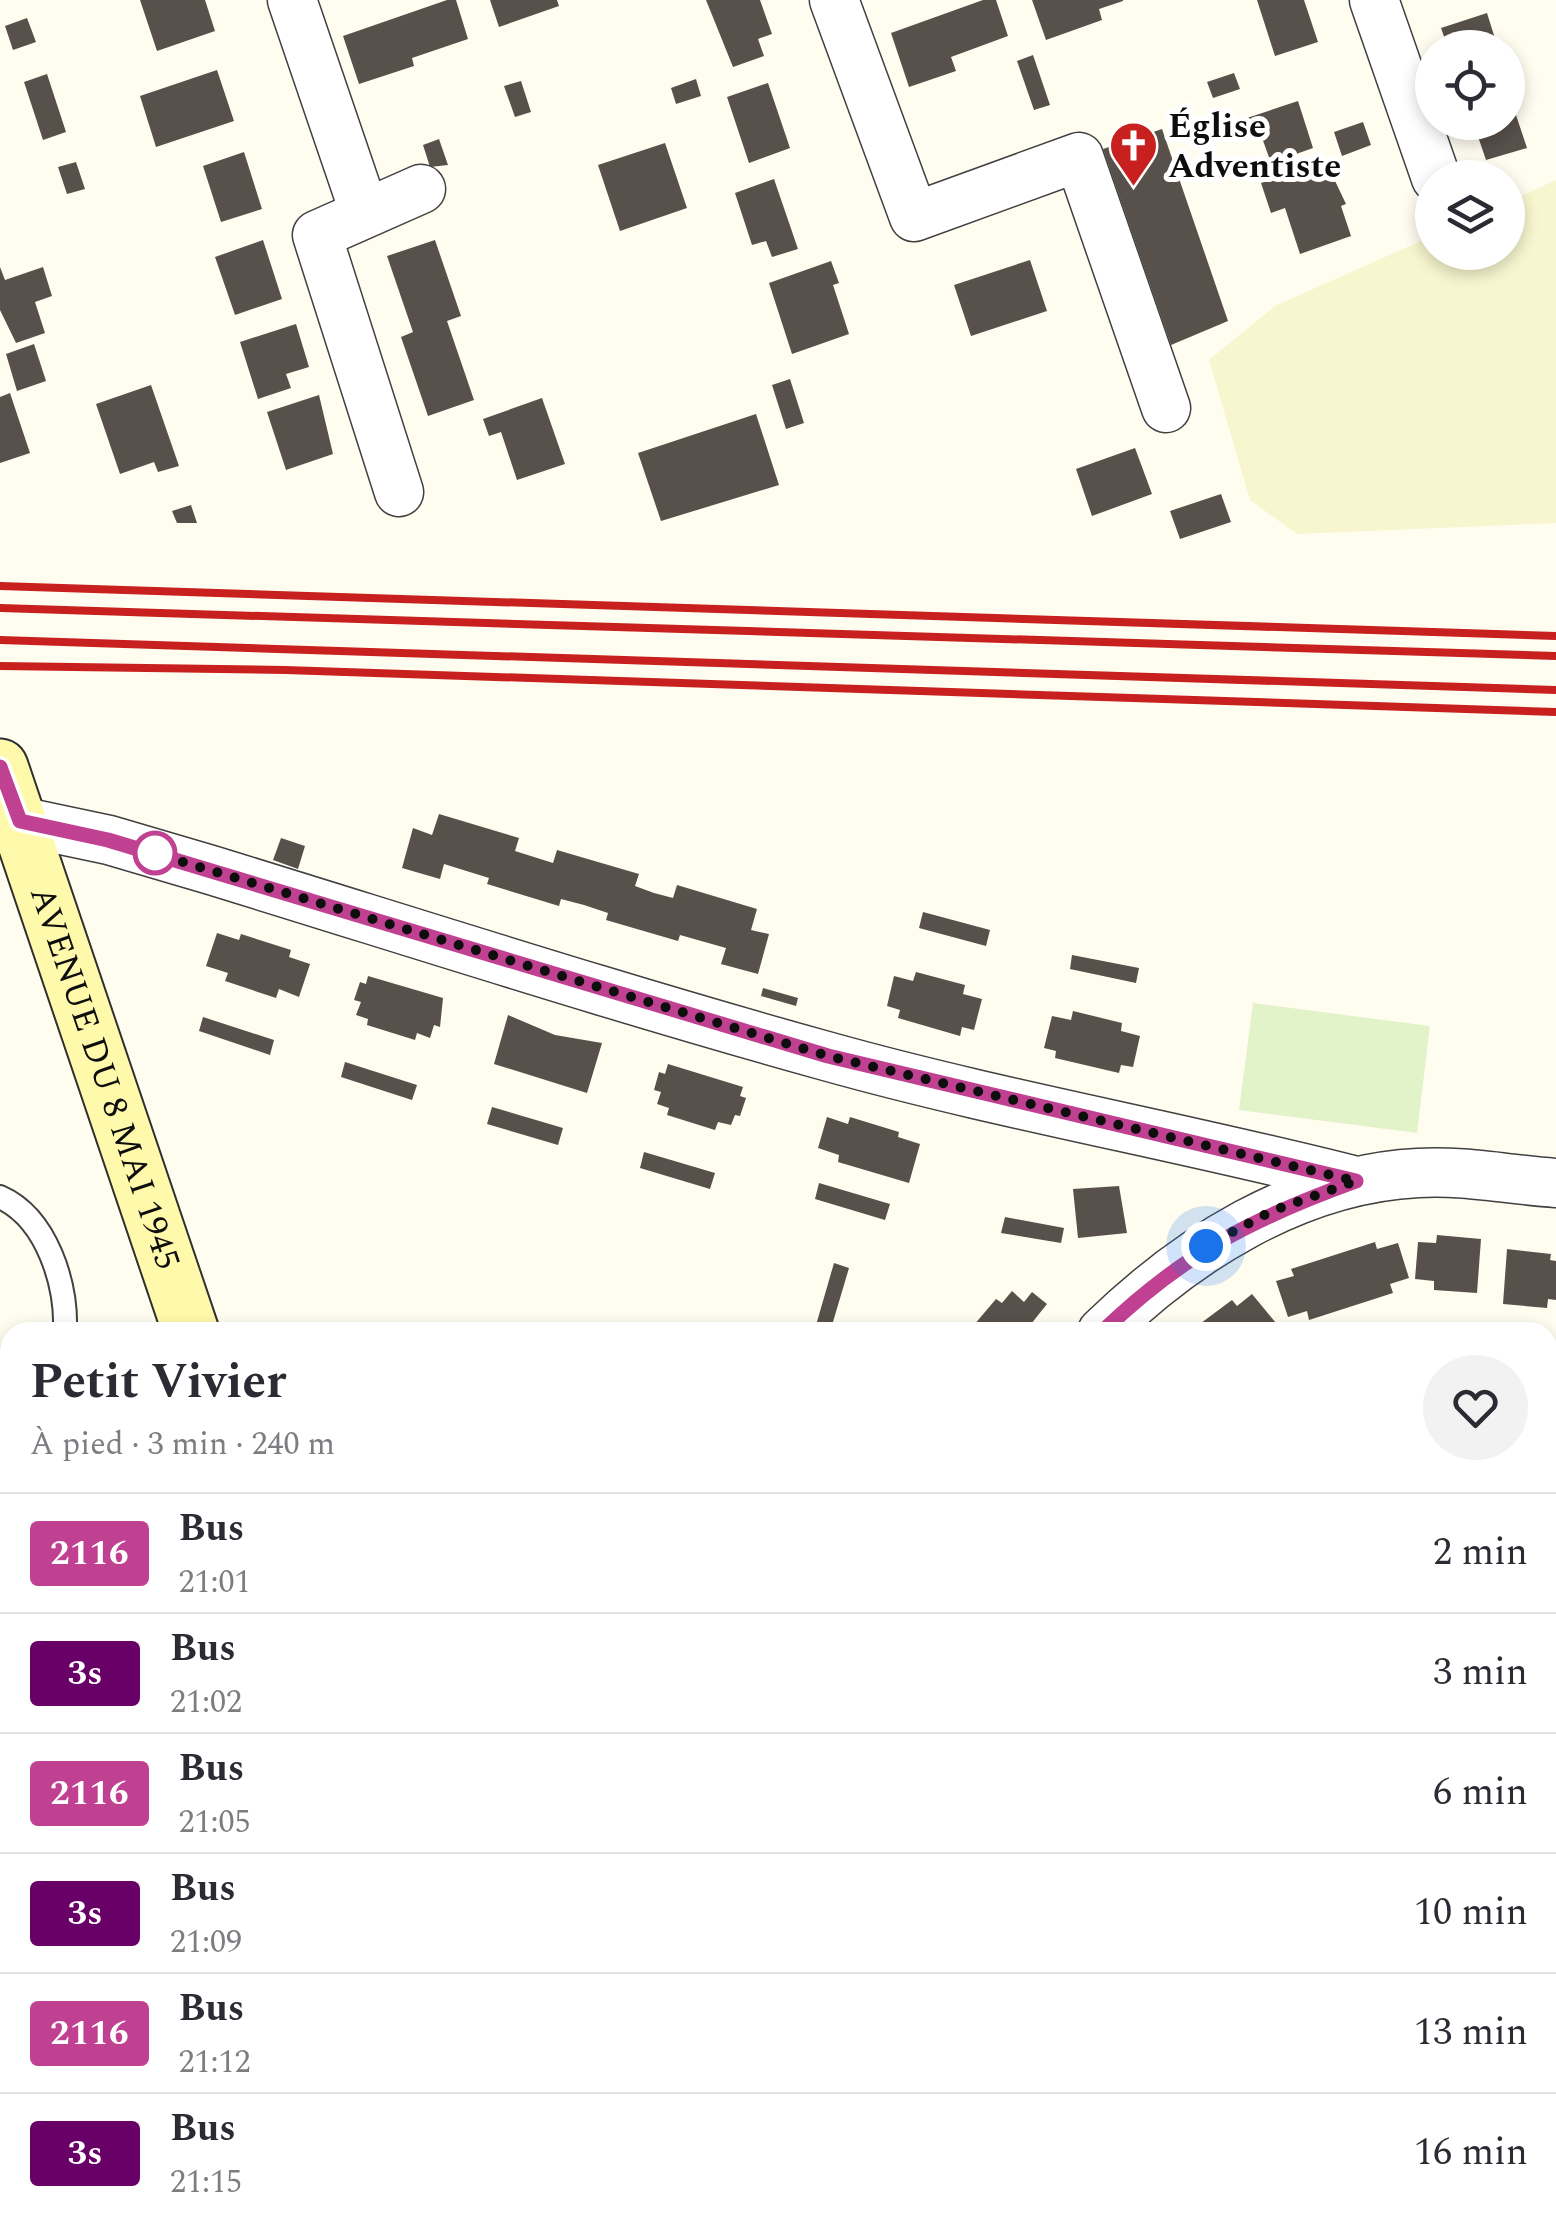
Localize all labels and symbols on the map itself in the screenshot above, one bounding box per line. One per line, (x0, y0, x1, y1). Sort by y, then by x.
place label: Église Adventiste (1168, 100, 1341, 193)
church icon: Église Adventiste (1107, 120, 1159, 188)
unlabelled marker (134, 832, 176, 874)
street label: AVENUE DU 8 MAI 1945 (16, 879, 194, 1277)
your location (1181, 1221, 1231, 1271)

